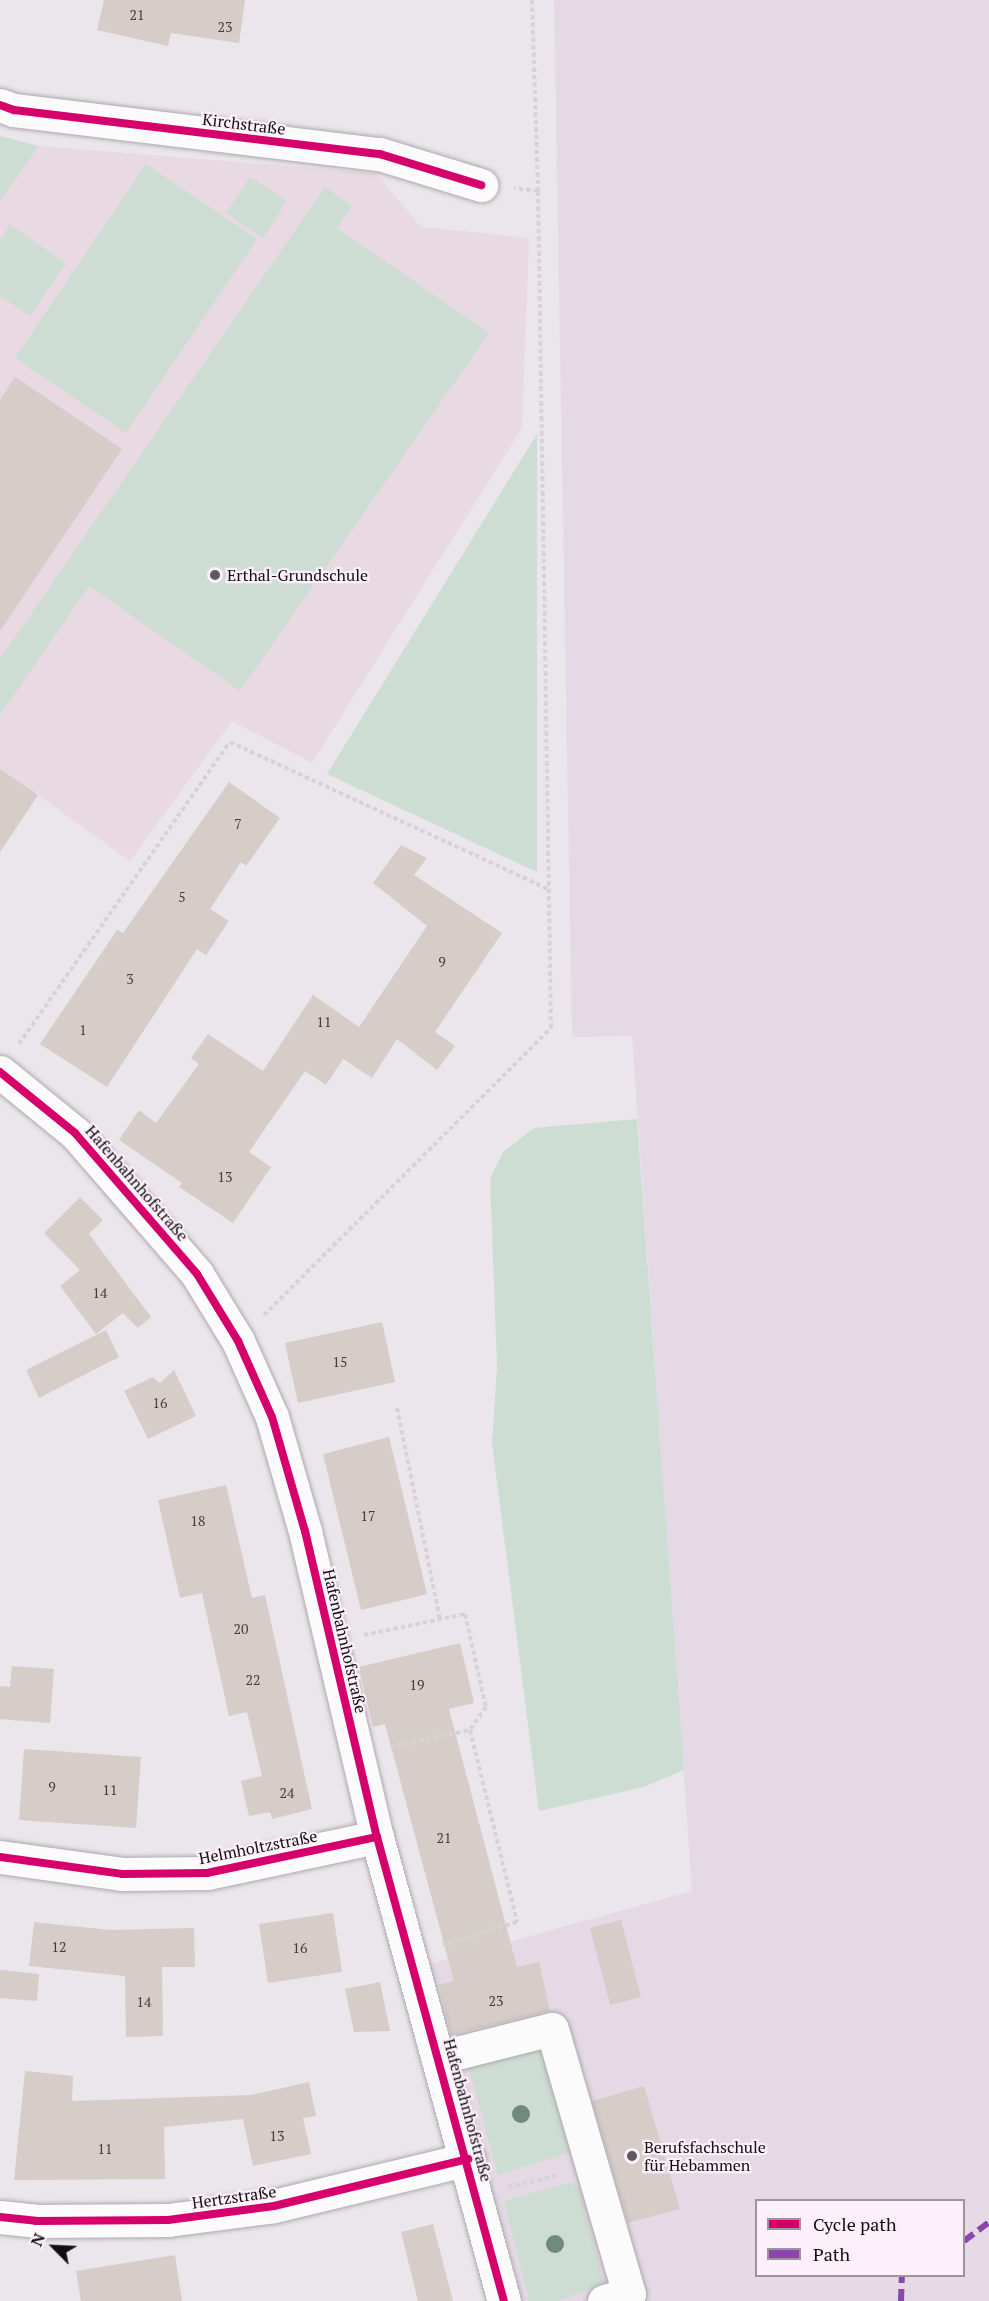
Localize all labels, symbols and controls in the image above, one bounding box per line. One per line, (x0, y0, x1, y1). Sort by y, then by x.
house number: 21 (130, 7, 144, 23)
house number: 23 (218, 19, 232, 35)
street label: Kirchstraße (201, 109, 287, 139)
place label: Erthal-Grundschule (227, 565, 368, 585)
marker: Erthal-Grundschule (208, 568, 222, 582)
house number: 7 (234, 816, 242, 832)
house number: 5 (178, 889, 186, 905)
house number: 9 (438, 954, 446, 970)
house number: 3 (126, 971, 134, 987)
house number: 11 (317, 1014, 331, 1030)
house number: 1 (79, 1022, 87, 1038)
street label: Hafenbahnhofstraße (81, 1121, 193, 1245)
house number: 13 (218, 1169, 232, 1185)
house number: 14 (93, 1285, 107, 1301)
house number: 15 (333, 1354, 347, 1370)
house number: 16 (153, 1395, 167, 1411)
house number: 17 (361, 1508, 375, 1524)
house number: 18 (191, 1513, 205, 1529)
street label: Hafenbahnhofstraße (319, 1567, 371, 1715)
house number: 20 (234, 1621, 248, 1637)
house number: 22 (246, 1672, 260, 1688)
house number: 19 (410, 1677, 424, 1693)
house number: 9 (48, 1779, 56, 1795)
house number: 11 (103, 1782, 117, 1798)
house number: 24 (280, 1785, 294, 1801)
street label: Helmholtzstraße (197, 1826, 319, 1868)
house number: 21 (437, 1830, 451, 1846)
house number: 12 (52, 1939, 66, 1955)
house number: 16 (293, 1940, 307, 1956)
house number: 23 (489, 1993, 503, 2009)
house number: 14 (137, 1994, 151, 2010)
street label: Hafenbahnhofstraße (440, 2036, 496, 2184)
house number: 13 (270, 2128, 284, 2144)
place label: Berufsfachschule für Hebammen (644, 2137, 766, 2175)
house number: 11 (98, 2141, 112, 2157)
marker: Berufsfachschule für Hebammen (625, 2149, 639, 2163)
street label: Hertzstraße (191, 2182, 277, 2212)
legend (755, 2199, 965, 2277)
text: Cycle path (813, 2212, 897, 2236)
north arrow (24, 2217, 84, 2277)
text: N (25, 2230, 50, 2250)
text: Path (813, 2242, 850, 2266)

